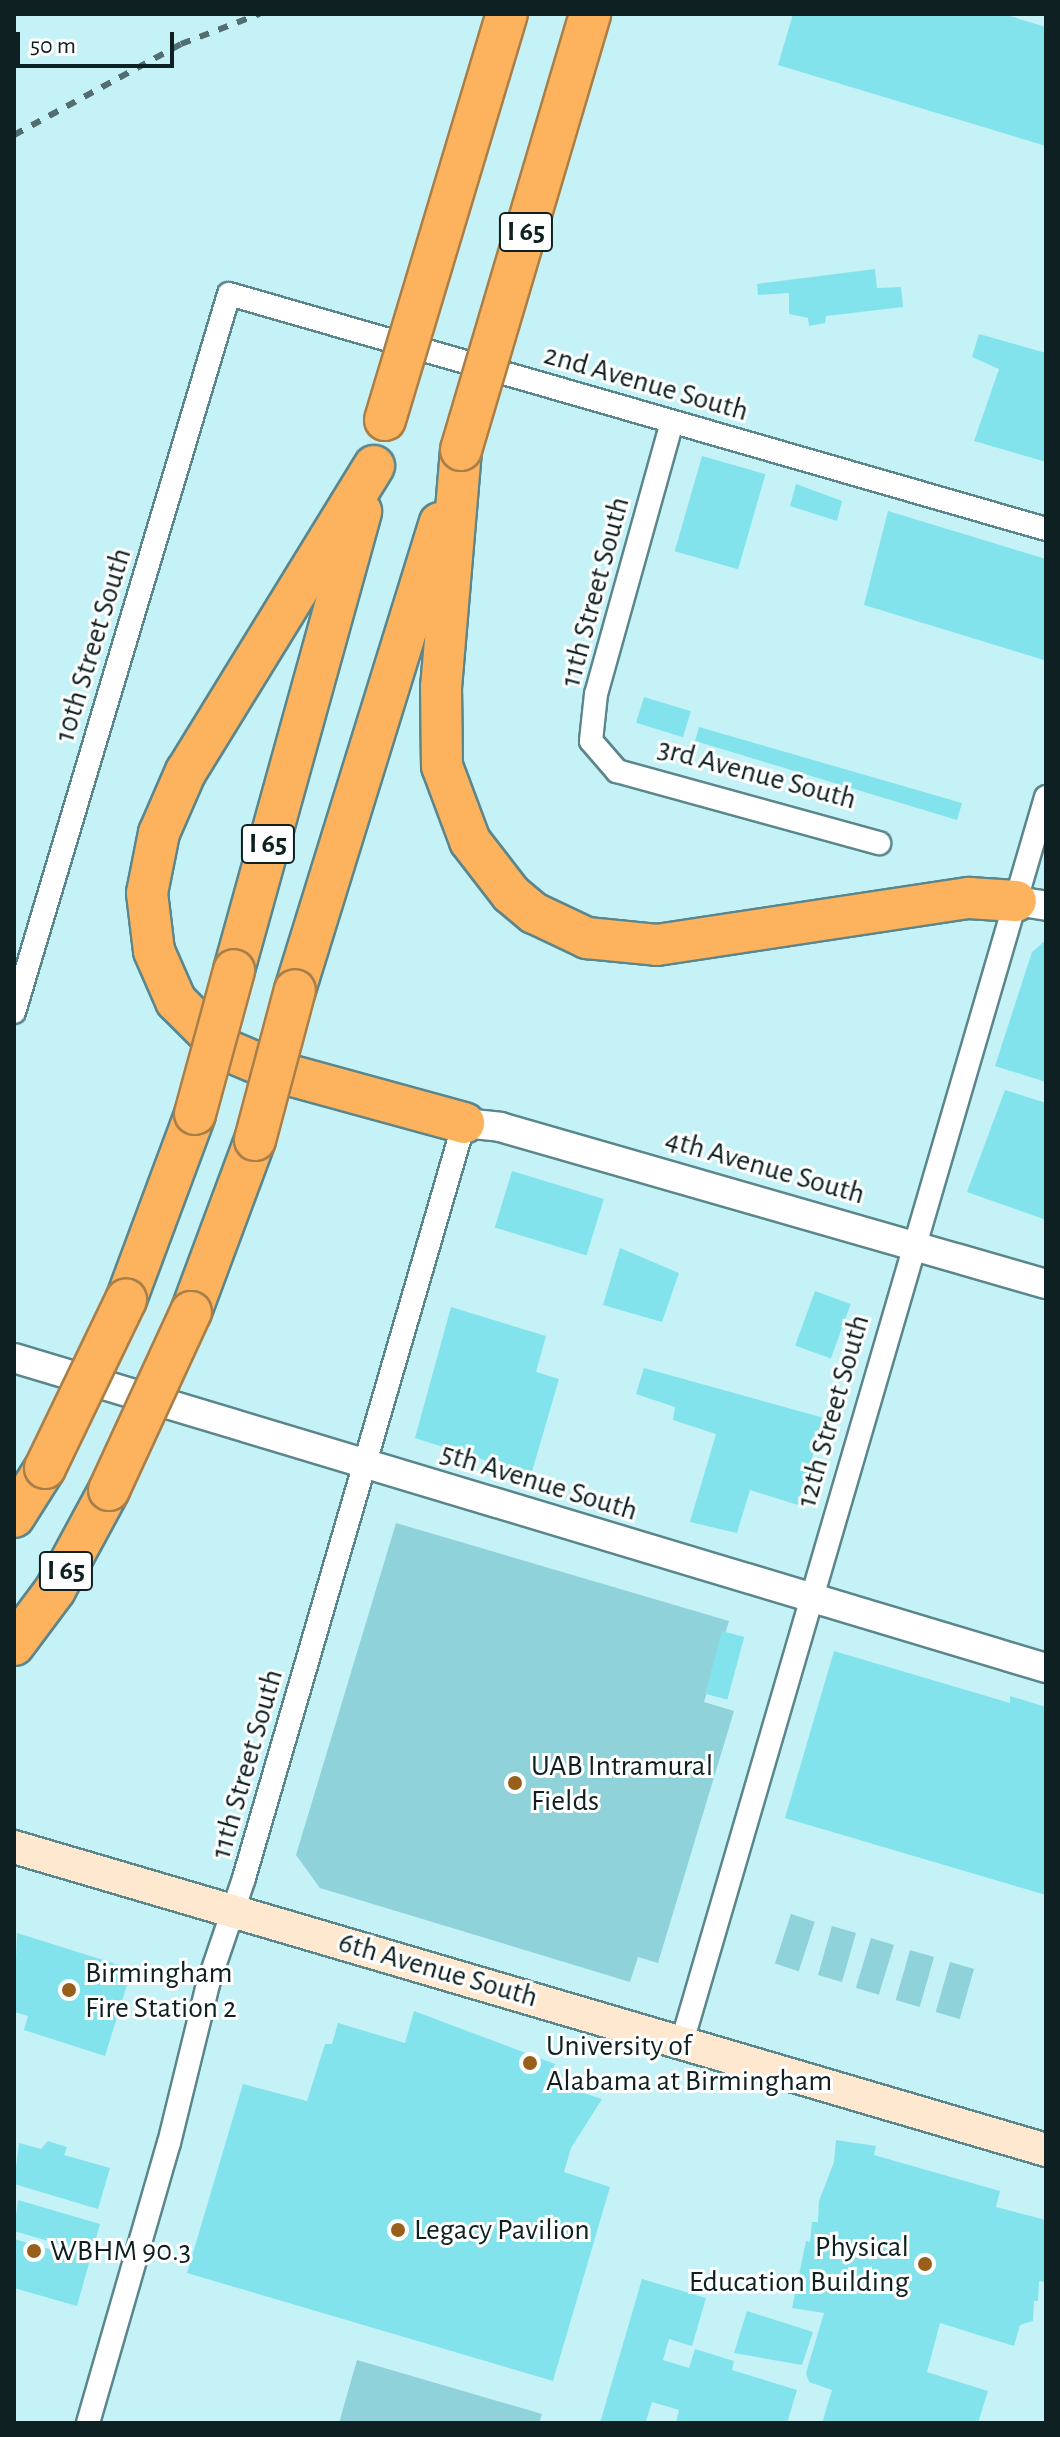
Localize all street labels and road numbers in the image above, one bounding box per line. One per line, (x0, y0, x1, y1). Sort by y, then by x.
road number: I 65 (498, 208, 554, 256)
street label: 2nd Avenue South (540, 337, 752, 429)
street label: 11th Street South (552, 493, 638, 691)
street label: 10th Street South (46, 544, 140, 746)
street label: 3rd Avenue South (654, 730, 860, 818)
road number: I 65 (240, 820, 296, 868)
street label: 4th Avenue South (661, 1121, 869, 1213)
street label: 12th Street South (788, 1311, 878, 1511)
street label: 5th Avenue South (436, 1435, 642, 1529)
road number: I 65 (38, 1547, 94, 1595)
street label: 11th Street South (203, 1665, 291, 1863)
street label: 6th Avenue South (334, 1924, 542, 2016)

